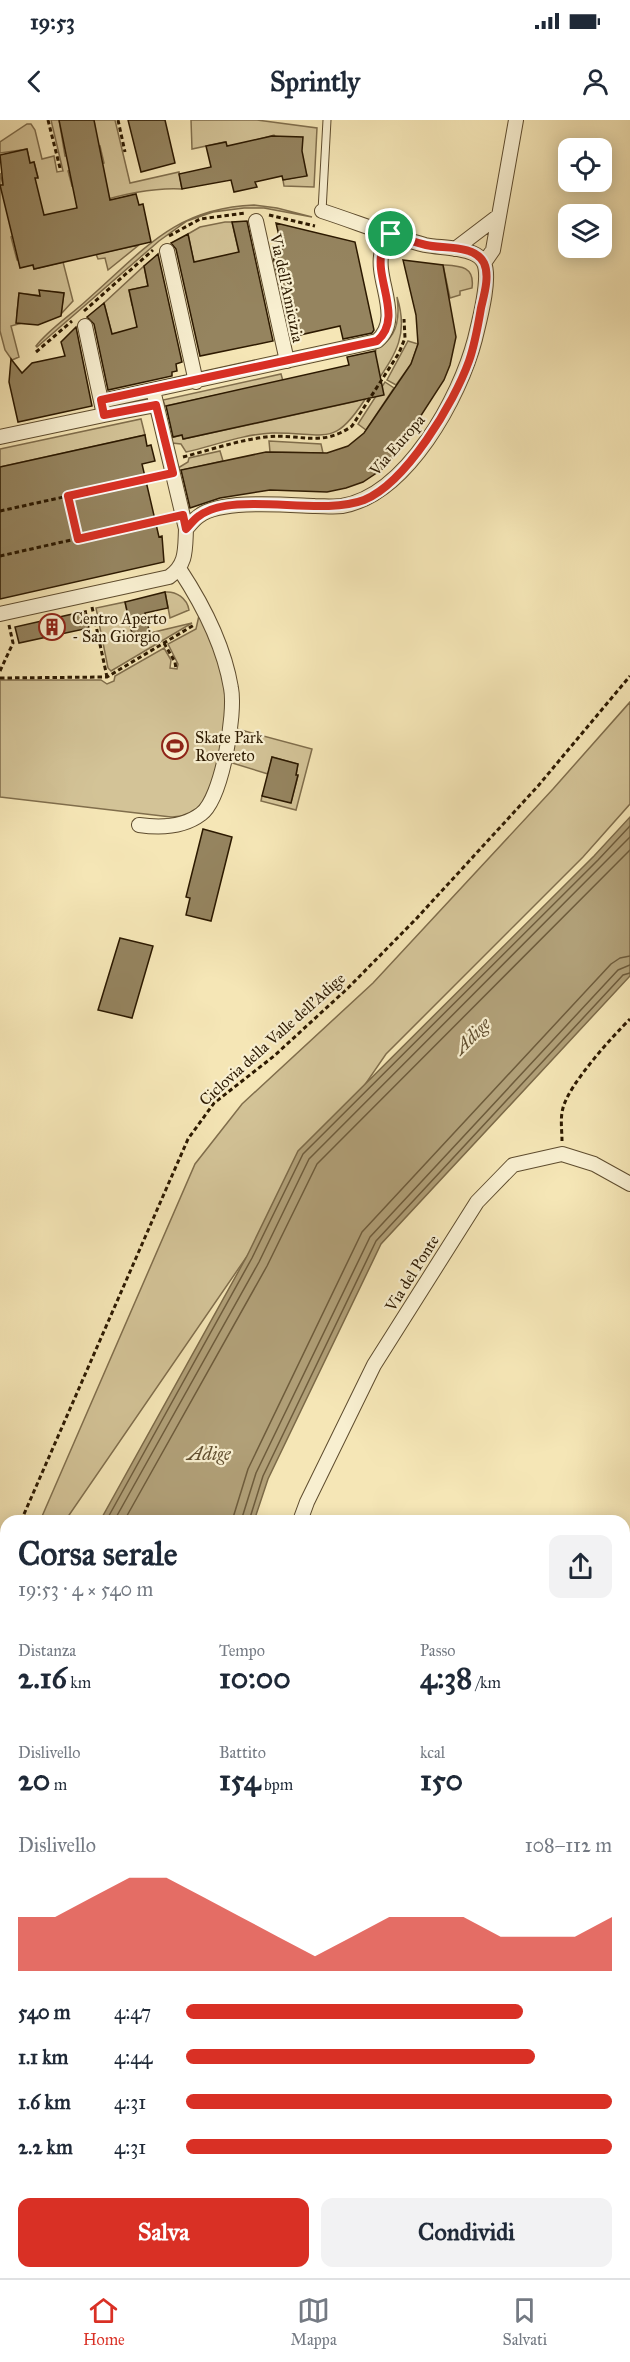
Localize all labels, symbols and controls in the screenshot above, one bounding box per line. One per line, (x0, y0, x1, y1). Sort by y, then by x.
text: 19:53 (30, 8, 75, 35)
icon: back (18, 65, 51, 98)
text: Sprintly (270, 65, 360, 98)
icon: person (579, 65, 612, 98)
map controls (558, 138, 612, 258)
button: locate (558, 138, 612, 192)
button: layers (558, 204, 612, 258)
pin (365, 208, 416, 259)
icon: arrive (374, 217, 407, 250)
street label: Via dell'Amicizia (266, 231, 308, 344)
street label: Via Europa (365, 410, 429, 480)
place label: Centro Aperto - San Giorgio (72, 609, 167, 647)
building icon: Centro Aperto - San Giorgio (37, 612, 67, 642)
place label: Skate Park Rovereto (195, 728, 264, 765)
sports icon: Skate Park Rovereto (160, 731, 190, 761)
street label: Ciclovia della Valle dell'Adige (195, 968, 350, 1110)
water label: Adige (447, 1012, 496, 1061)
street label: Via del Ponte (381, 1231, 443, 1315)
water label: Adige (185, 1443, 232, 1465)
text: Corsa serale (18, 1534, 177, 1574)
button: share (549, 1535, 612, 1598)
text: 19:53 · 4 × 540 m (18, 1577, 153, 1601)
text: Distanza (18, 1641, 76, 1660)
text: Tempo (219, 1641, 265, 1660)
text: Passo (420, 1641, 455, 1660)
text: 2.16 (18, 1660, 67, 1696)
text: 10:00 (219, 1660, 291, 1696)
text: 4:38 (420, 1660, 472, 1696)
text: km (67, 1673, 91, 1692)
text: /km (472, 1673, 501, 1692)
text: Dislivello (18, 1743, 80, 1762)
text: Battito (219, 1743, 266, 1762)
text: kcal (420, 1743, 445, 1762)
text: 20 (18, 1762, 50, 1798)
text: 154 (219, 1762, 261, 1798)
text: 150 (420, 1762, 463, 1798)
text: m (50, 1775, 67, 1794)
text: bpm (261, 1775, 293, 1794)
text: Dislivello (18, 1833, 96, 1857)
text: 108–112 m (525, 1833, 612, 1857)
text: 540 m (18, 2000, 71, 2024)
text: 4:47 (114, 2000, 151, 2024)
text: 1.1 km (18, 2045, 68, 2069)
text: 4:44 (114, 2045, 152, 2069)
text: 1.6 km (18, 2090, 71, 2114)
text: 4:31 (114, 2090, 146, 2114)
text: 2.2 km (18, 2135, 73, 2159)
text: 4:31 (114, 2135, 146, 2159)
button: Salva (18, 2198, 309, 2267)
button: Condividi (321, 2198, 612, 2267)
tab: Home (83, 2294, 125, 2349)
tab: Mappa (291, 2294, 337, 2349)
tab: Salvati (503, 2294, 547, 2349)

